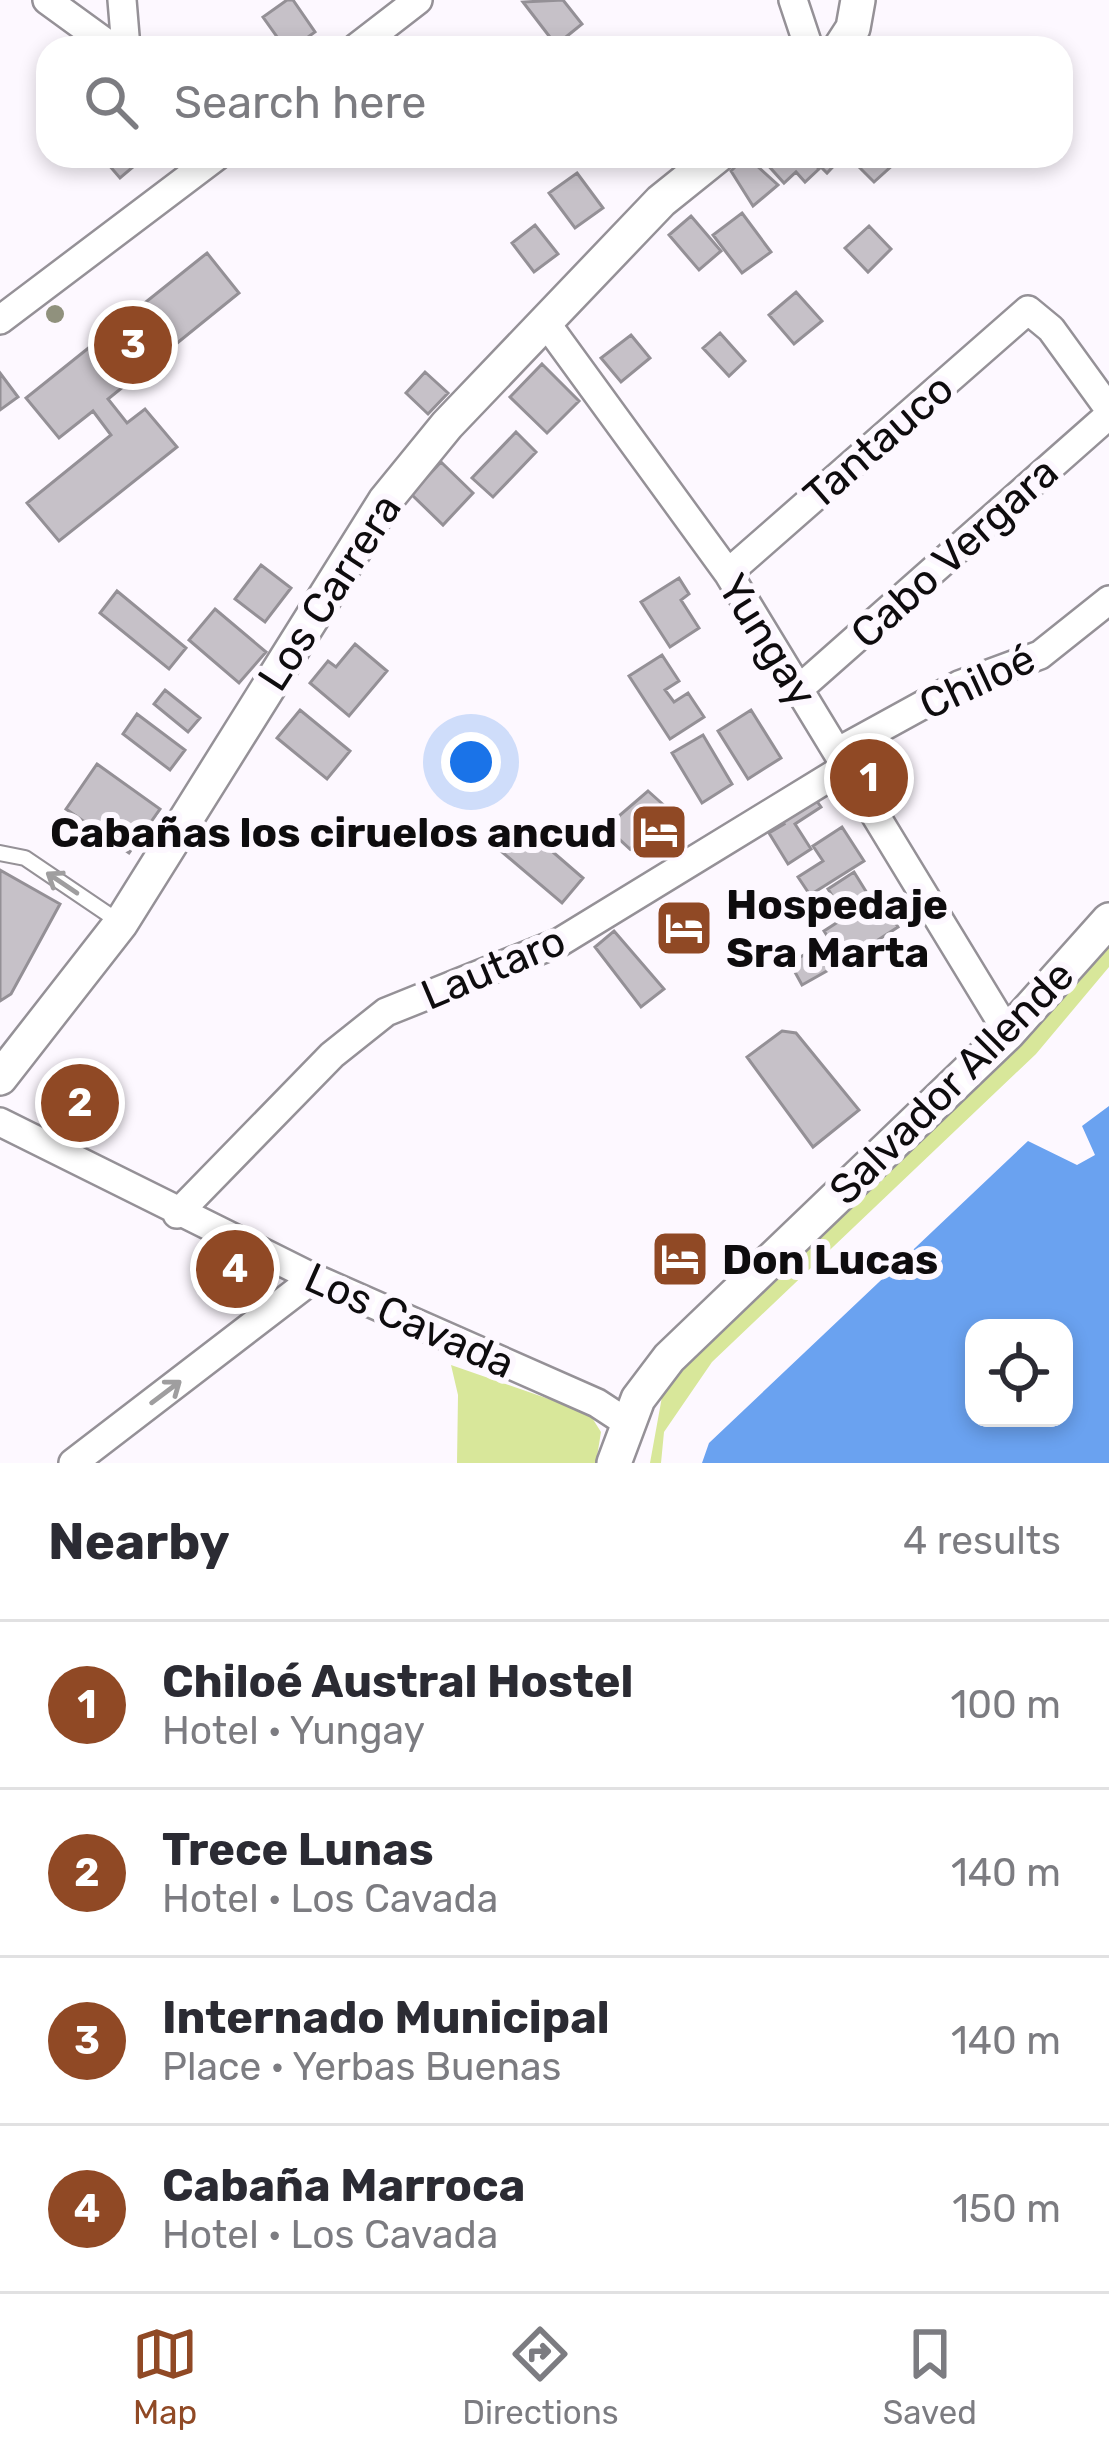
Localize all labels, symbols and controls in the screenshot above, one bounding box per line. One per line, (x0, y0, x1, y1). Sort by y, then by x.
search box (36, 36, 1073, 168)
icon: search (78, 69, 144, 135)
text: Search here (174, 76, 426, 129)
pin: 3 (94, 300, 172, 390)
street label: Tantauco (794, 364, 963, 520)
street label: Cabo Vergara (841, 447, 1068, 659)
street label: Los Carrera (248, 485, 412, 700)
street label: Yungay (707, 565, 827, 716)
street label: Chiloé (912, 634, 1043, 730)
your location (441, 732, 501, 792)
pin: 1 (830, 733, 908, 823)
hotel icon: Cabañas los ciruelos ancud (628, 801, 690, 863)
place label: Cabañas los ciruelos ancud (50, 808, 617, 858)
one-way arrow (46, 871, 80, 896)
place label: Hospedaje Sra Marta (726, 880, 948, 978)
hotel icon: Hospedaje Sra Marta (653, 897, 715, 959)
street label: Lautaro (414, 915, 573, 1021)
street label: Salvador Allende (819, 950, 1084, 1215)
pin: 2 (41, 1058, 119, 1148)
pin: 4 (196, 1224, 274, 1314)
hotel icon: Don Lucas (649, 1228, 711, 1290)
place label: Don Lucas (722, 1235, 938, 1285)
street label: Los Cavada (297, 1253, 522, 1389)
map controls (965, 1319, 1073, 1427)
button: locate (965, 1319, 1073, 1427)
one-way arrow (149, 1379, 181, 1406)
text: Nearby (48, 1511, 230, 1572)
text: 4 results (903, 1518, 1061, 1564)
text: Chiloé Austral Hostel (162, 1655, 633, 1708)
text: 1 (77, 1682, 97, 1728)
text: 100 m (951, 1682, 1061, 1728)
text: Hotel · Yungay (162, 1708, 425, 1754)
text: Trece Lunas (162, 1823, 434, 1876)
text: 2 (74, 1850, 100, 1896)
text: 140 m (951, 1850, 1061, 1896)
text: Hotel · Los Cavada (162, 1876, 498, 1922)
text: Internado Municipal (162, 1991, 610, 2044)
text: 3 (74, 2018, 100, 2064)
text: 140 m (951, 2018, 1061, 2064)
text: Place · Yerbas Buenas (162, 2044, 561, 2090)
text: Cabaña Marroca (162, 2159, 525, 2212)
text: 4 (74, 2186, 100, 2232)
text: 150 m (952, 2186, 1061, 2232)
text: Hotel · Los Cavada (162, 2212, 498, 2258)
tab: Map (132, 2321, 198, 2432)
tab: Directions (462, 2321, 619, 2432)
tab: Saved (883, 2321, 977, 2432)

